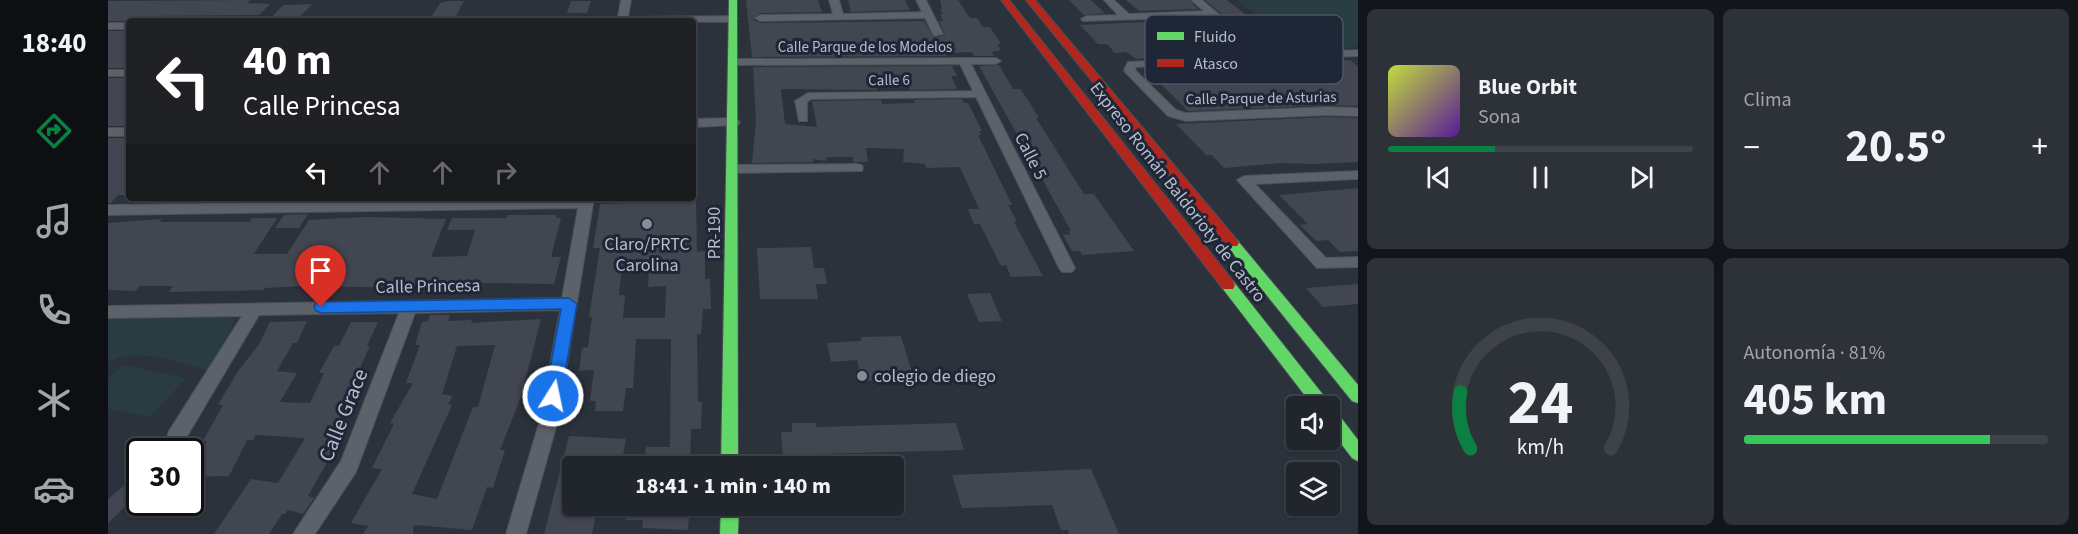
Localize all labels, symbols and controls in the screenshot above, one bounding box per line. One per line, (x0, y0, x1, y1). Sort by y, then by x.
legend (1145, 15, 1343, 84)
text: 18:40 (21, 24, 87, 63)
text: Fluido (1194, 26, 1236, 48)
text: 40 m (243, 31, 332, 91)
street label: Calle Parque de los Modelos (778, 37, 952, 58)
icon: left (144, 42, 222, 120)
text: Atasco (1194, 53, 1238, 75)
street label: Calle 6 (868, 70, 910, 91)
text: Blue Orbit (1478, 71, 1577, 103)
street label: Expreso Román Baldorioty de Castro (1084, 77, 1272, 308)
text: Clima (1744, 86, 1792, 114)
text: Calle Princesa (243, 87, 401, 126)
street label: Calle Parque de Asturias (1185, 87, 1337, 110)
text: Sona (1478, 103, 1521, 131)
icon: directions (33, 110, 75, 152)
text: 20.5° (1845, 115, 1946, 179)
text: − (1744, 124, 1760, 171)
text: + (2032, 124, 2048, 171)
street label: Calle 5 (1008, 128, 1053, 184)
icon: left (300, 156, 333, 189)
icon: ahead (363, 156, 396, 189)
icon: ahead (426, 156, 459, 189)
icon: right (489, 156, 522, 189)
icon: previous (1422, 161, 1455, 194)
icon: pause (1524, 161, 1557, 194)
icon: next (1625, 161, 1658, 194)
icon: music (33, 200, 75, 242)
street label: PR-190 (702, 207, 727, 259)
marker: Claro/PRTC Carolina (640, 217, 654, 231)
place label: Claro/PRTC Carolina (604, 232, 690, 278)
pin (295, 245, 346, 307)
icon: arrive (304, 254, 337, 287)
street label: Calle Princesa (375, 273, 481, 300)
icon: phone (33, 289, 75, 331)
text: Autonomía · 81% (1744, 339, 1885, 367)
text: 24 (1507, 359, 1573, 448)
street label: Calle Grace (311, 364, 375, 466)
position arrow (521, 364, 585, 428)
place label: colegio de diego (874, 364, 996, 389)
text: 405 km (1744, 368, 1887, 432)
marker: colegio de diego (855, 369, 869, 383)
icon: climate (33, 379, 75, 421)
map controls (1286, 396, 1340, 516)
button: sound (1286, 396, 1340, 450)
text: km/h (1516, 432, 1564, 463)
speed limit sign: 30 (126, 438, 204, 516)
button: layers (1286, 462, 1340, 516)
icon: car (33, 468, 75, 510)
text: 18:41 · 1 min · 140 m (635, 470, 831, 502)

